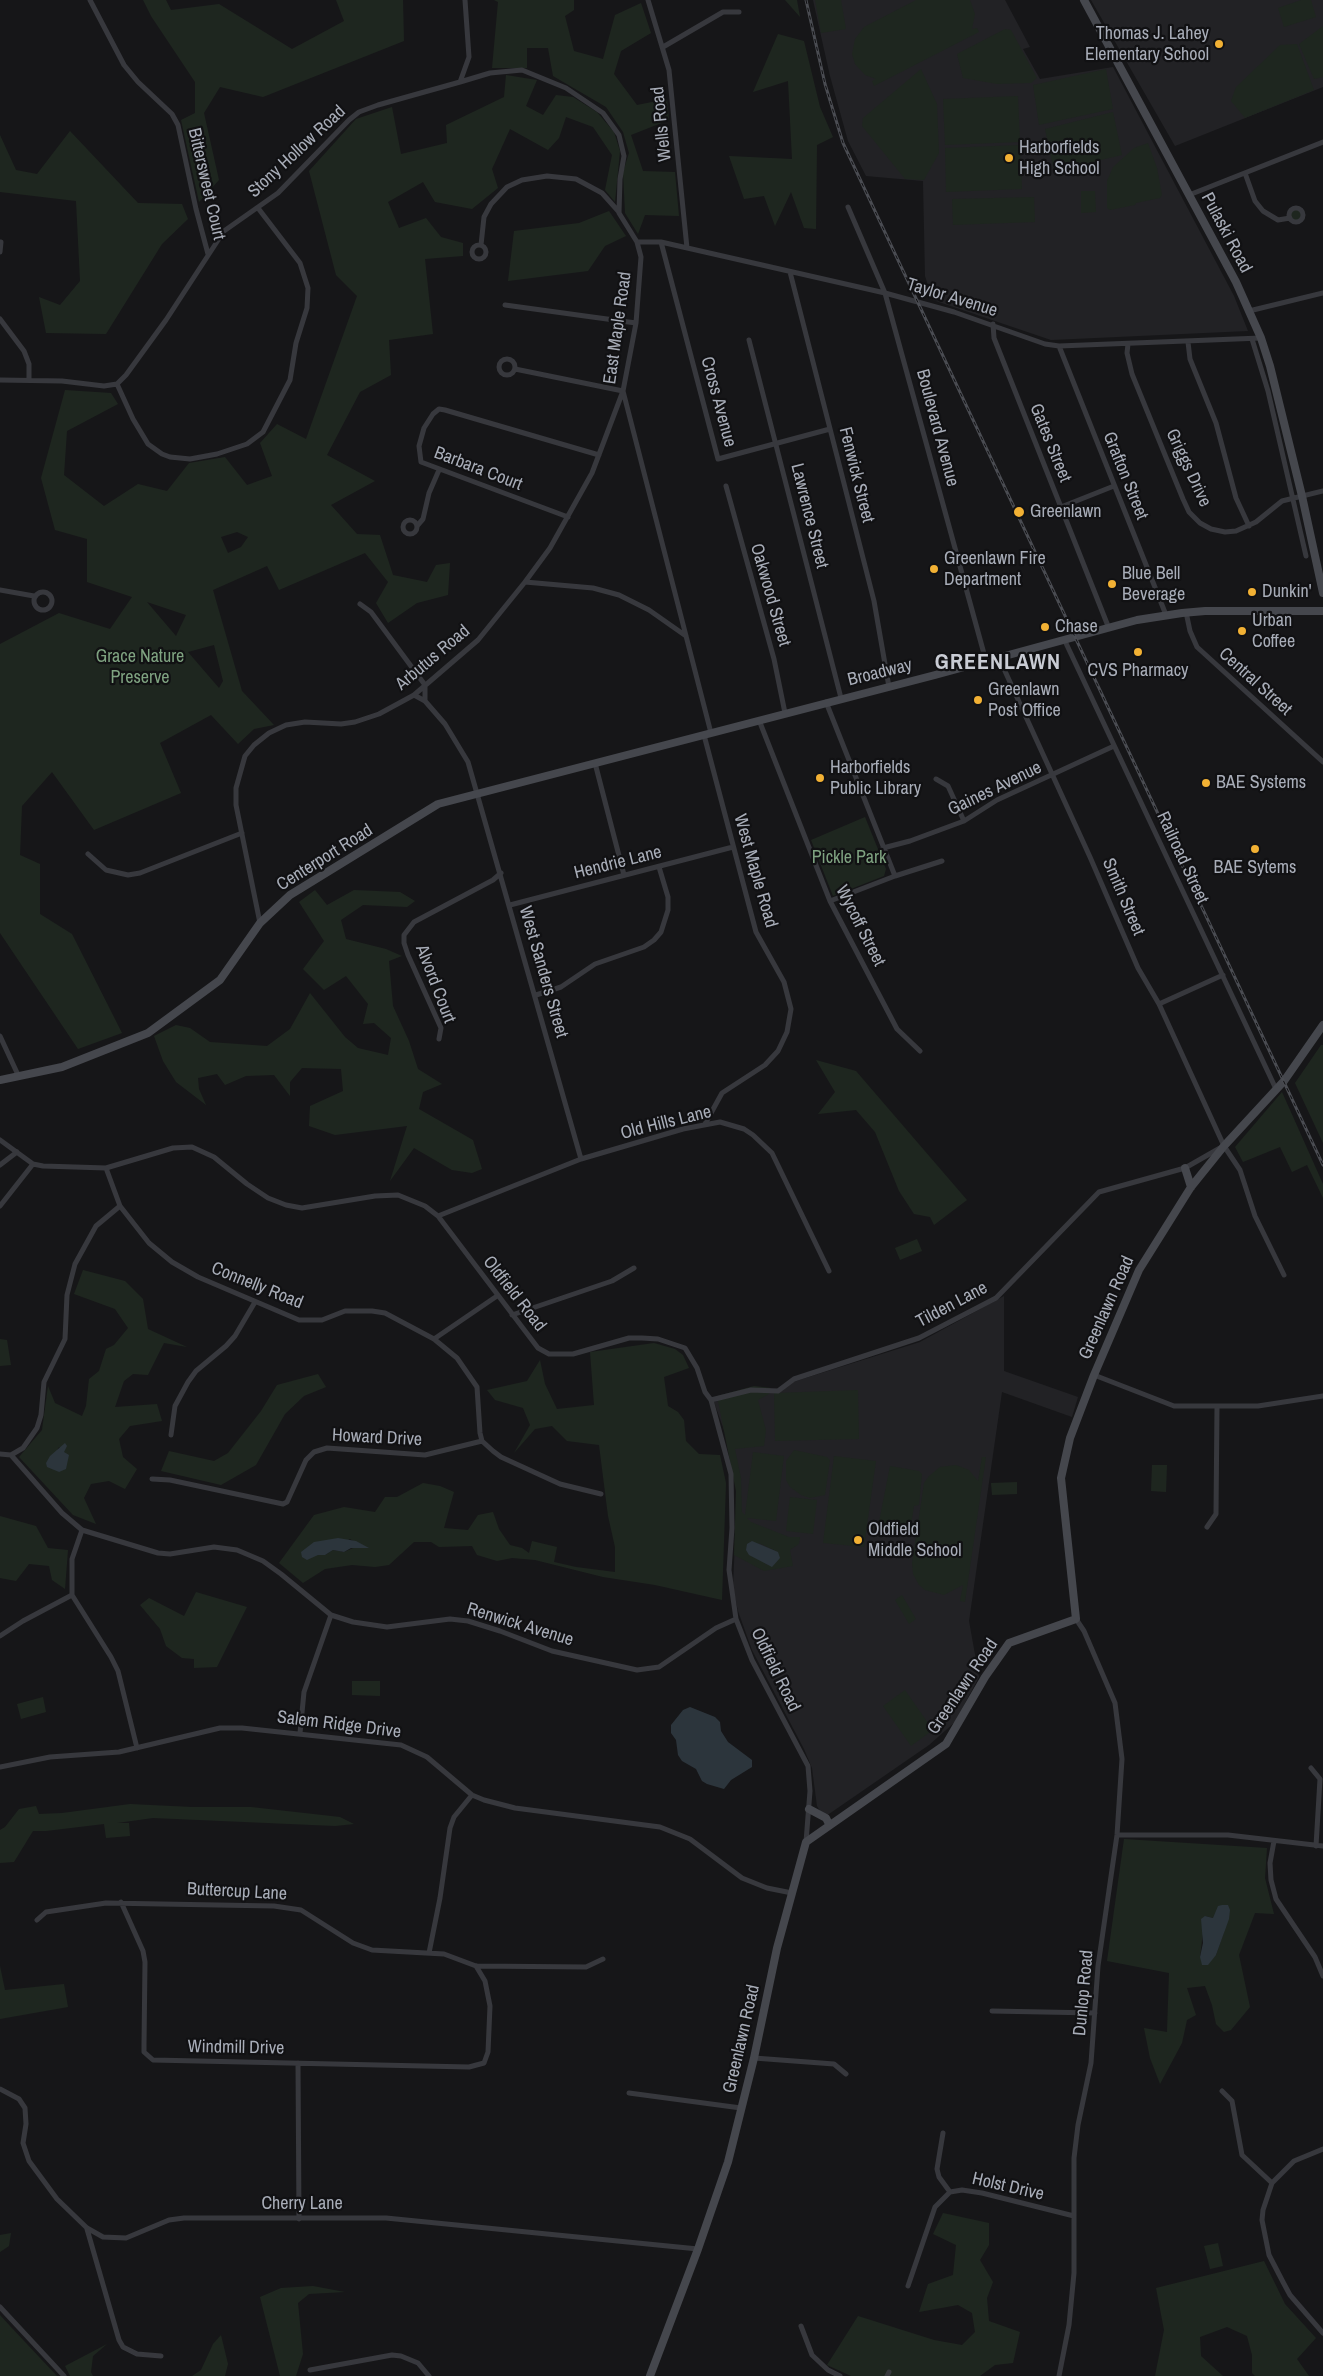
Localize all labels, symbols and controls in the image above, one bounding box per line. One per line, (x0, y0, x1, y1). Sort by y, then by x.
place label: Thomas J. Lahey Elementary School (1085, 23, 1209, 66)
marker: Thomas J. Lahey Elementary School (1213, 38, 1225, 50)
street label: Wells Road (647, 85, 677, 163)
street label: Stony Hollow Road (244, 101, 350, 203)
street label: Bittersweet Court (183, 126, 229, 242)
place label: Harborfields High School (1019, 137, 1099, 180)
marker: Harborfields High School (1003, 152, 1015, 164)
street label: Pulaski Road (1196, 189, 1256, 277)
street label: East Maple Road (599, 270, 637, 386)
street label: Taylor Avenue (904, 274, 1000, 322)
street label: Cross Avenue (696, 355, 740, 449)
street label: Boulevard Avenue (911, 367, 963, 489)
street label: Gates Street (1024, 401, 1076, 485)
street label: Fenwick Street (834, 425, 878, 525)
street label: Griggs Drive (1161, 426, 1215, 510)
street label: Grafton Street (1098, 429, 1152, 523)
street label: Barbara Court (431, 442, 525, 496)
street label: Lawrence Street (786, 461, 832, 571)
place label: Greenlawn (1030, 501, 1101, 523)
marker: Greenlawn (1012, 505, 1026, 519)
street label: Oakwood Street (745, 541, 795, 649)
place label: Greenlawn Fire Department (944, 548, 1046, 590)
marker: Greenlawn Fire Department (928, 563, 940, 575)
place label: Blue Bell Beverage (1122, 563, 1185, 606)
marker: Blue Bell Beverage (1106, 578, 1118, 590)
place label: Dunkin' (1262, 581, 1312, 603)
marker: Dunkin' (1246, 586, 1258, 598)
place label: Urban Coffee (1252, 610, 1295, 652)
place label: Chase (1055, 616, 1098, 638)
street label: Arbutus Road (391, 621, 475, 695)
marker: Chase (1039, 621, 1051, 633)
marker: Urban Coffee (1236, 625, 1248, 637)
street label: Central Street (1214, 644, 1296, 720)
park label: Grace Nature Preserve (96, 646, 184, 689)
marker: CVS Pharmacy (1132, 646, 1144, 658)
district label: GREENLAWN (934, 650, 1062, 676)
street label: Broadway (846, 655, 914, 691)
place label: CVS Pharmacy (1088, 660, 1188, 682)
place label: Greenlawn Post Office (988, 679, 1061, 722)
marker: Greenlawn Post Office (972, 694, 984, 706)
place label: Harborfields Public Library (830, 757, 921, 800)
street label: Gaines Avenue (945, 757, 1045, 821)
marker: Harborfields Public Library (814, 772, 826, 784)
place label: BAE Systems (1216, 772, 1306, 794)
marker: BAE Systems (1200, 777, 1212, 789)
street label: Railroad Street (1151, 808, 1213, 908)
street label: West Maple Road (728, 812, 782, 930)
street label: Centerport Road (273, 820, 377, 896)
street label: Hendrie Lane (572, 842, 664, 884)
marker: BAE Sytems (1249, 843, 1261, 855)
park label: Pickle Park (812, 847, 886, 869)
street label: Smith Street (1097, 855, 1149, 939)
place label: BAE Sytems (1214, 857, 1296, 879)
street label: Wycoff Street (830, 882, 890, 970)
street label: West Sanders Street (514, 904, 572, 1040)
street label: Alvord Court (410, 942, 460, 1026)
street label: Old Hills Lane (618, 1101, 714, 1145)
street label: Oldfield Road (478, 1252, 550, 1336)
street label: Greenlawn Road (1075, 1253, 1139, 1363)
street label: Connelly Road (208, 1258, 306, 1314)
street label: Tilden Lane (913, 1277, 991, 1333)
street label: Howard Drive (331, 1425, 423, 1451)
place label: Oldfield Middle School (868, 1519, 962, 1562)
marker: Oldfield Middle School (852, 1534, 864, 1546)
street label: Renwick Avenue (464, 1599, 576, 1651)
street label: Oldfield Road (746, 1625, 804, 1715)
street label: Greenlawn Road (923, 1635, 1003, 1739)
street label: Salem Ridge Drive (276, 1707, 402, 1743)
street label: Buttercup Lane (186, 1879, 288, 1905)
street label: Dunlop Road (1069, 1949, 1099, 2037)
street label: Greenlawn Road (719, 1983, 765, 2095)
street label: Windmill Drive (187, 2036, 285, 2060)
street label: Holst Drive (970, 2168, 1046, 2206)
street label: Cherry Lane (261, 2193, 343, 2215)

